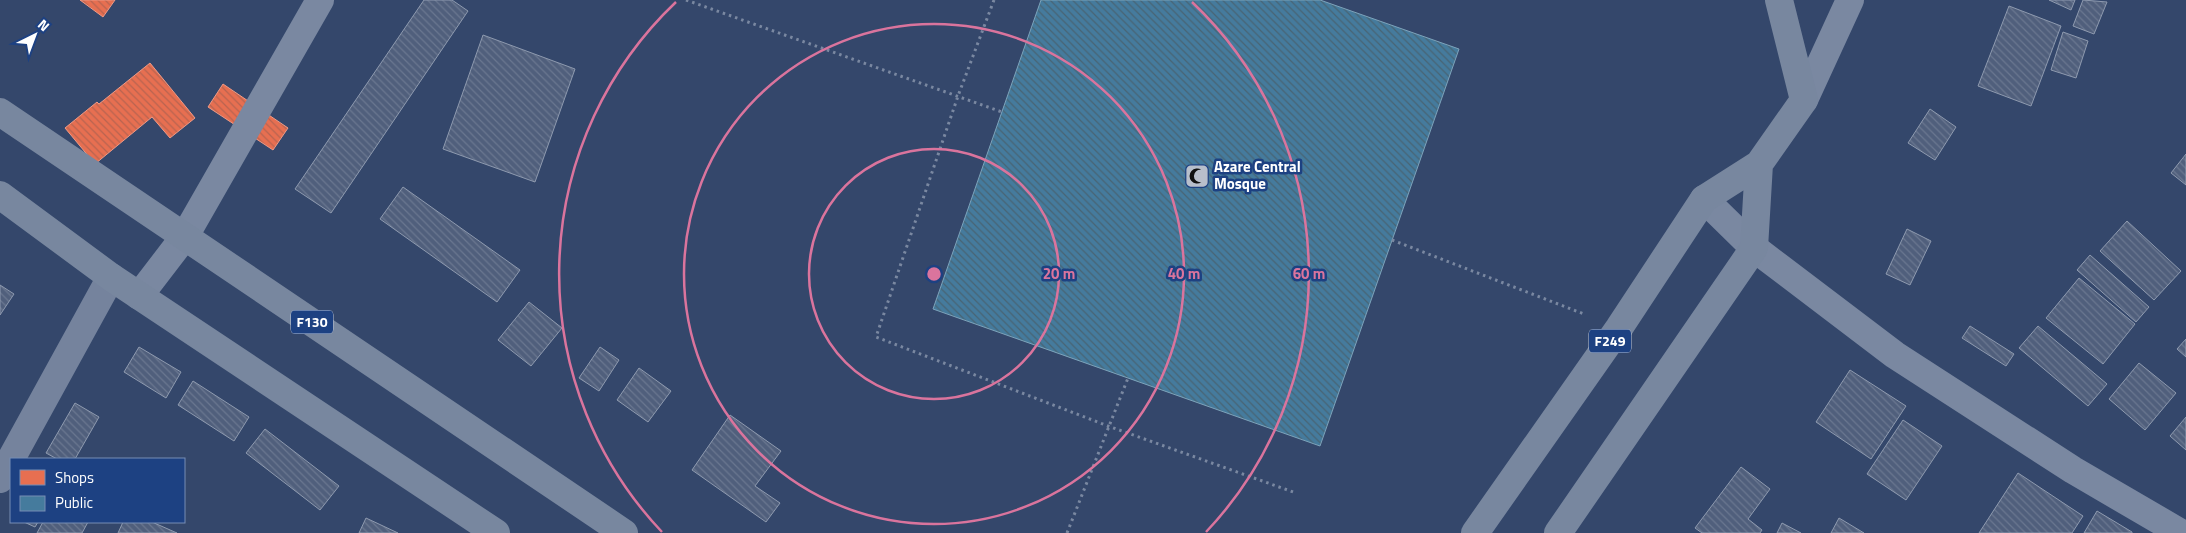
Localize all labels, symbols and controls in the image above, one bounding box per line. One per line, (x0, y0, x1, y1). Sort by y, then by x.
north arrow (10, 10, 60, 60)
text: N (33, 14, 55, 36)
place label: Azare Central Mosque (1214, 155, 1301, 195)
mosque icon: Azare Central Mosque (1184, 163, 1210, 189)
text: 20 m (1043, 262, 1075, 285)
text: 40 m (1168, 262, 1200, 285)
text: 60 m (1293, 262, 1325, 285)
centre of rings (925, 265, 943, 283)
road number: F130 (291, 311, 333, 334)
road number: F249 (1589, 330, 1631, 352)
legend (10, 458, 185, 523)
text: Shops (55, 466, 94, 489)
text: Public (55, 491, 93, 514)

